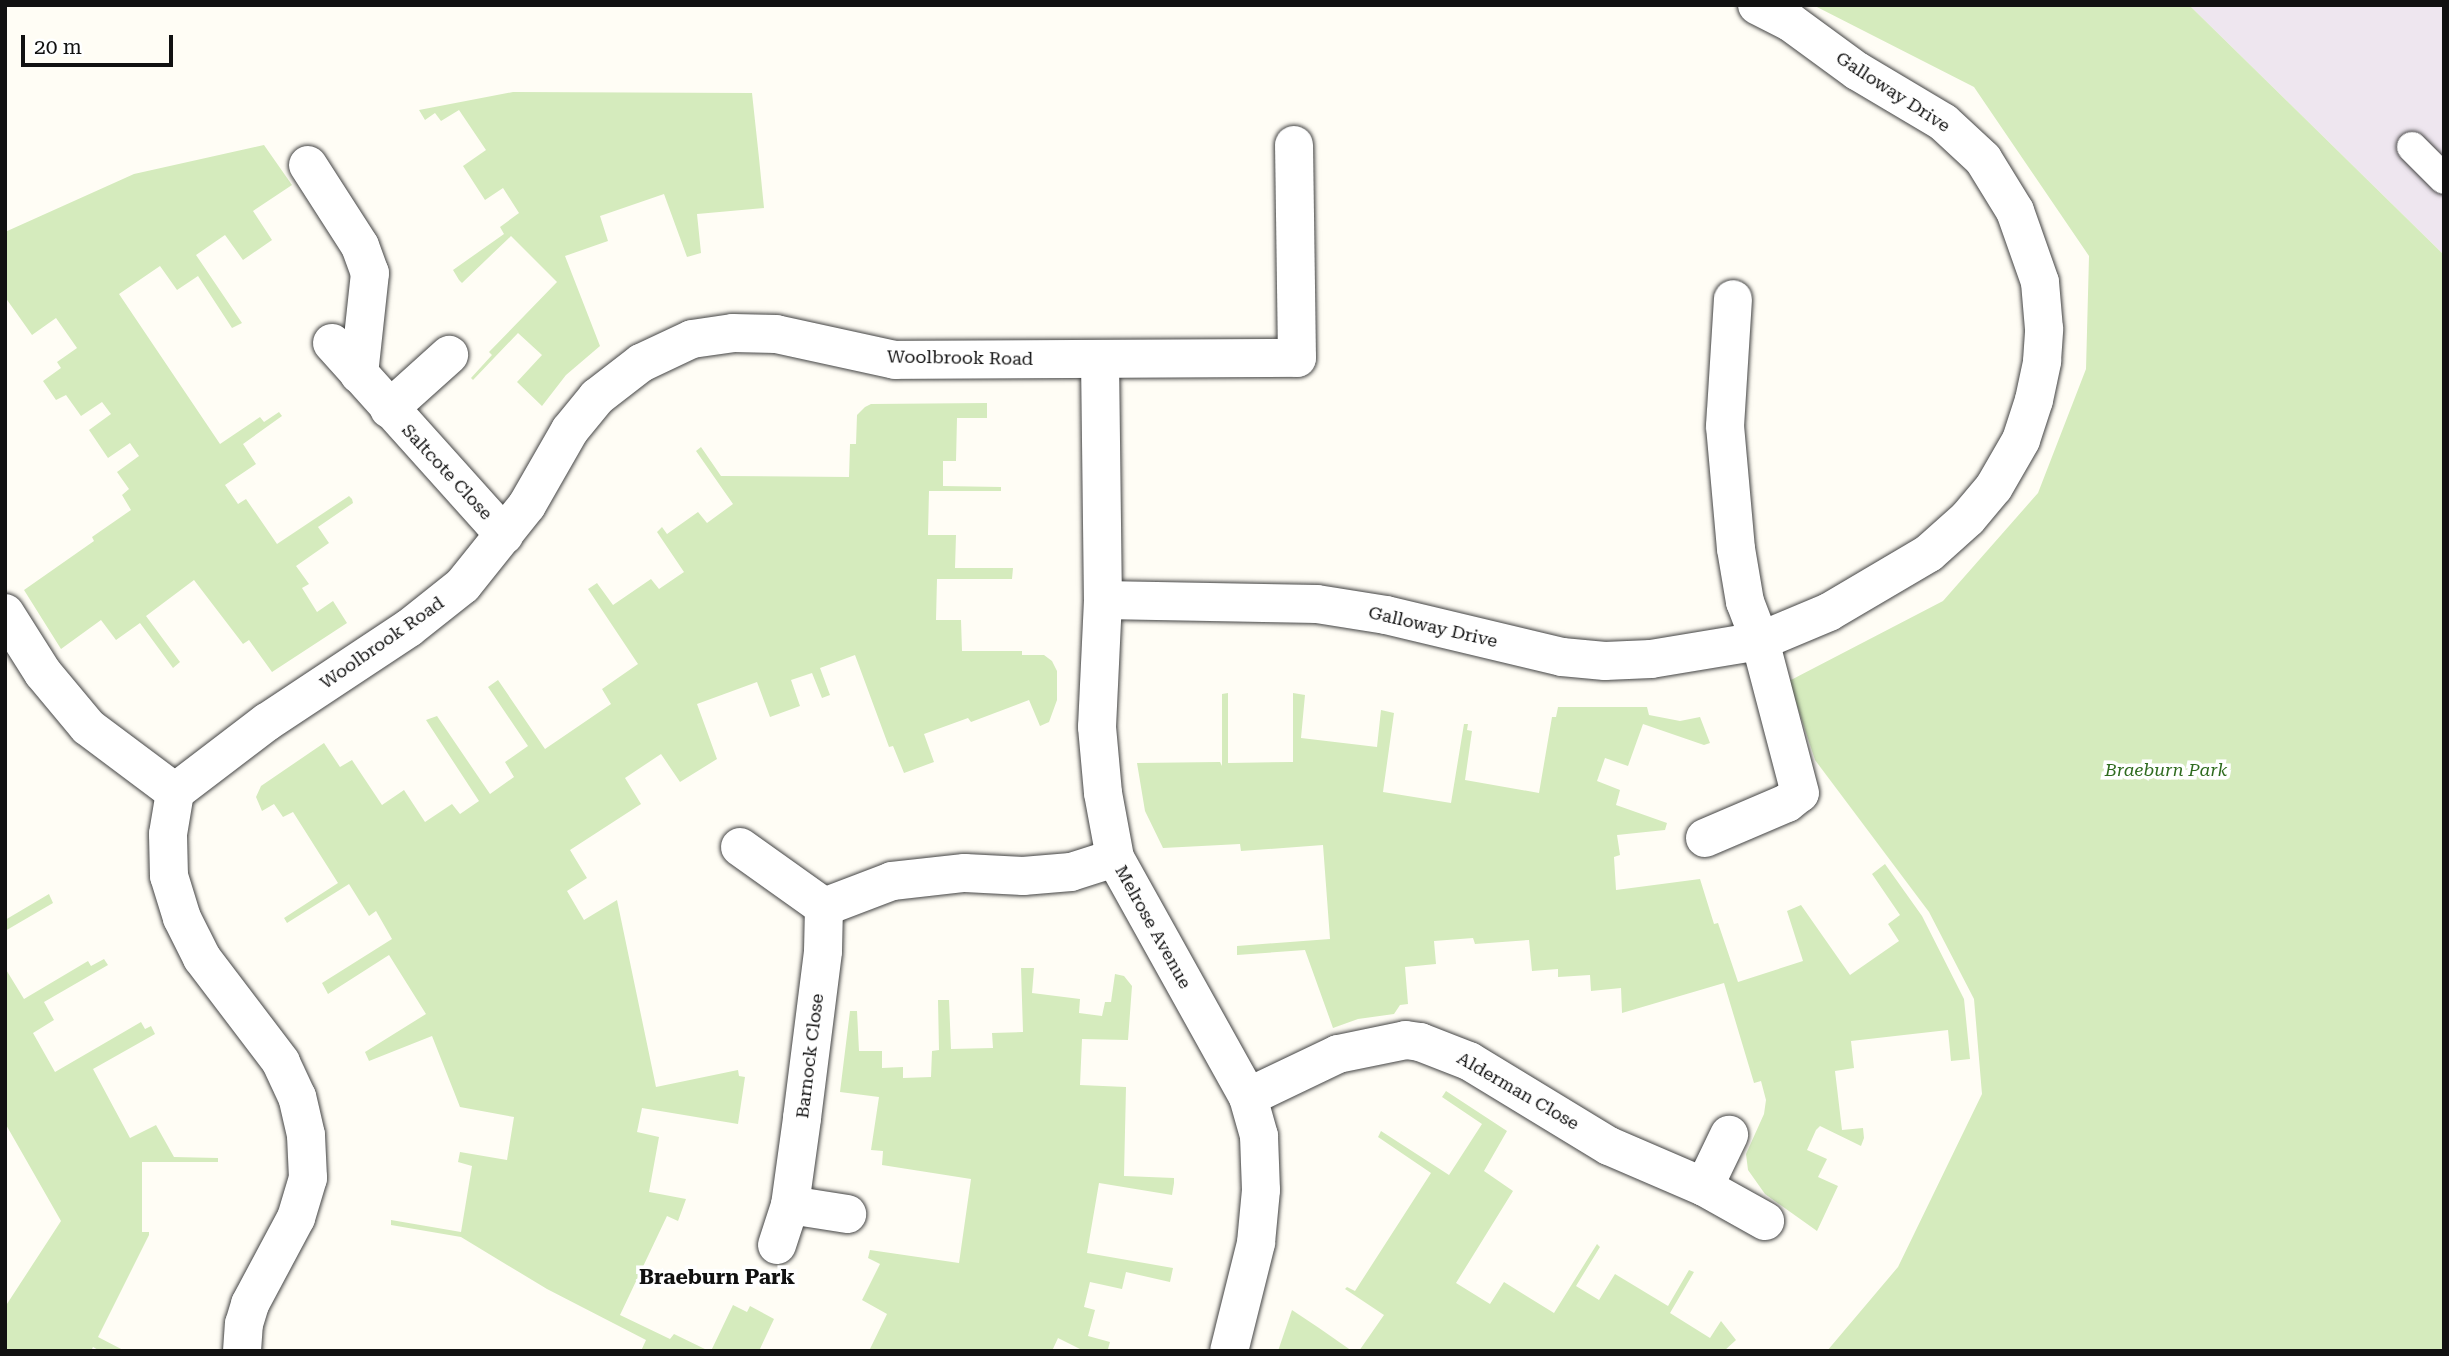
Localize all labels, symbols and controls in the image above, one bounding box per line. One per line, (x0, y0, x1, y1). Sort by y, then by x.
scale bar (24, 21, 177, 65)
text: 20 m (34, 35, 82, 59)
street label: Galloway Drive (1832, 47, 1954, 137)
street label: Woolbrook Road (887, 346, 1033, 370)
street label: Saltcote Close (397, 420, 497, 524)
street label: Woolbrook Road (316, 592, 448, 694)
street label: Galloway Drive (1366, 602, 1500, 652)
park label: Braeburn Park (2105, 759, 2227, 781)
street label: Melrose Avenue (1110, 861, 1196, 993)
street label: Barnock Close (792, 992, 828, 1120)
street label: Alderman Close (1453, 1047, 1583, 1135)
district label: Braeburn Park (639, 1264, 795, 1290)

